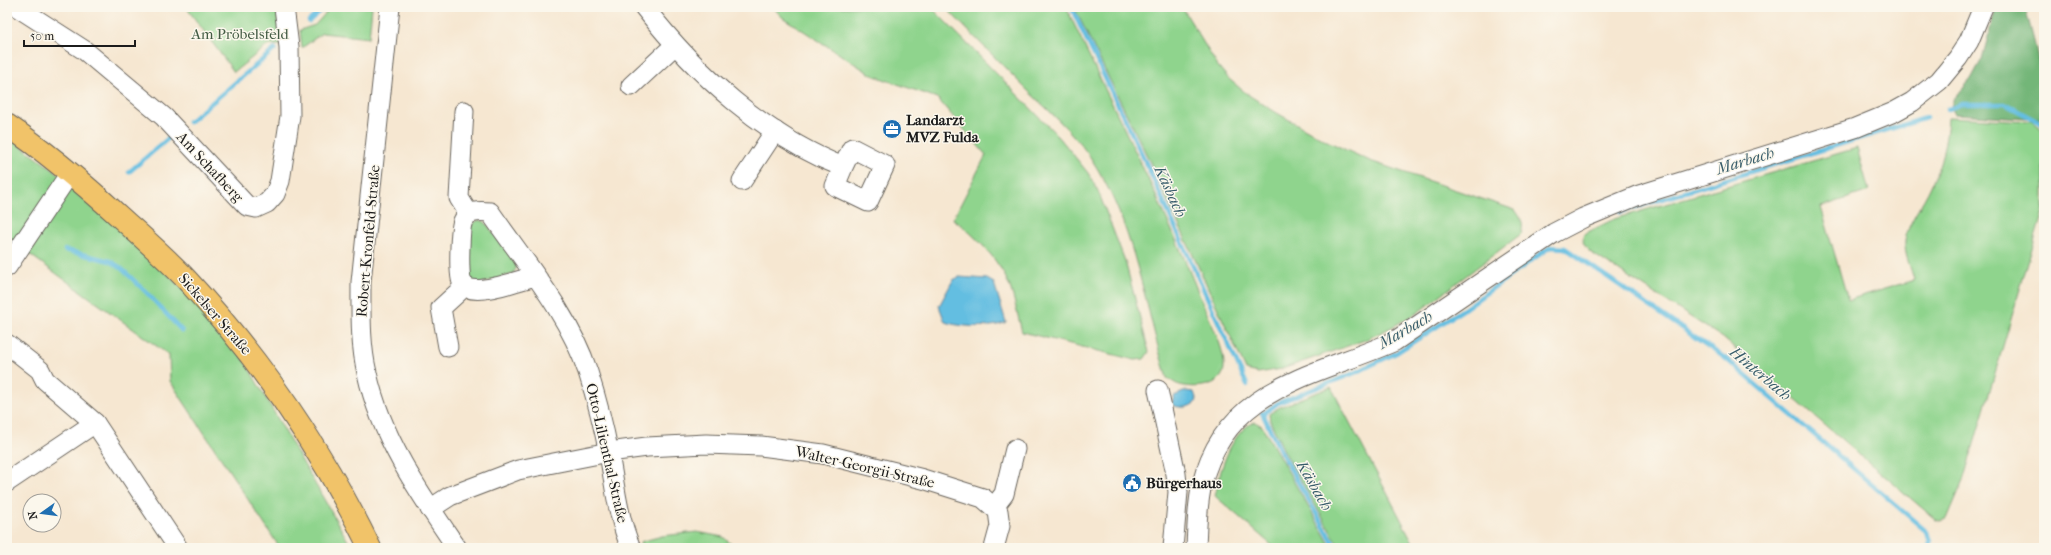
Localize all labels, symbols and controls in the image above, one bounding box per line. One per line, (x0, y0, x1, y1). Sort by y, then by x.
scale bar (24, 22, 135, 48)
park label: Am Pröbelsfeld (190, 25, 290, 43)
text: 50 m (30, 29, 54, 43)
place label: Landarzt MVZ Fulda (905, 111, 980, 146)
office icon: Landarzt MVZ Fulda (881, 118, 903, 140)
street label: Am Schafberg (172, 127, 248, 207)
water label: Marbach (1713, 143, 1776, 179)
water label: Käsbach (1150, 161, 1191, 220)
street label: Robert-Kronfeld-Straße (352, 164, 384, 318)
street label: Sickelser Straße (175, 270, 256, 359)
water label: Marbach (1374, 306, 1436, 353)
water label: Hinterbach (1725, 342, 1795, 405)
street label: Otto-Lilienthal-Straße (582, 381, 632, 525)
street label: Walter-Georgii-Straße (793, 442, 937, 492)
water label: Käsbach (1292, 456, 1337, 514)
public building icon: Bürgerhaus (1121, 472, 1143, 494)
place label: Bürgerhaus (1146, 474, 1222, 492)
north arrow (22, 493, 62, 533)
text: N (25, 509, 40, 521)

